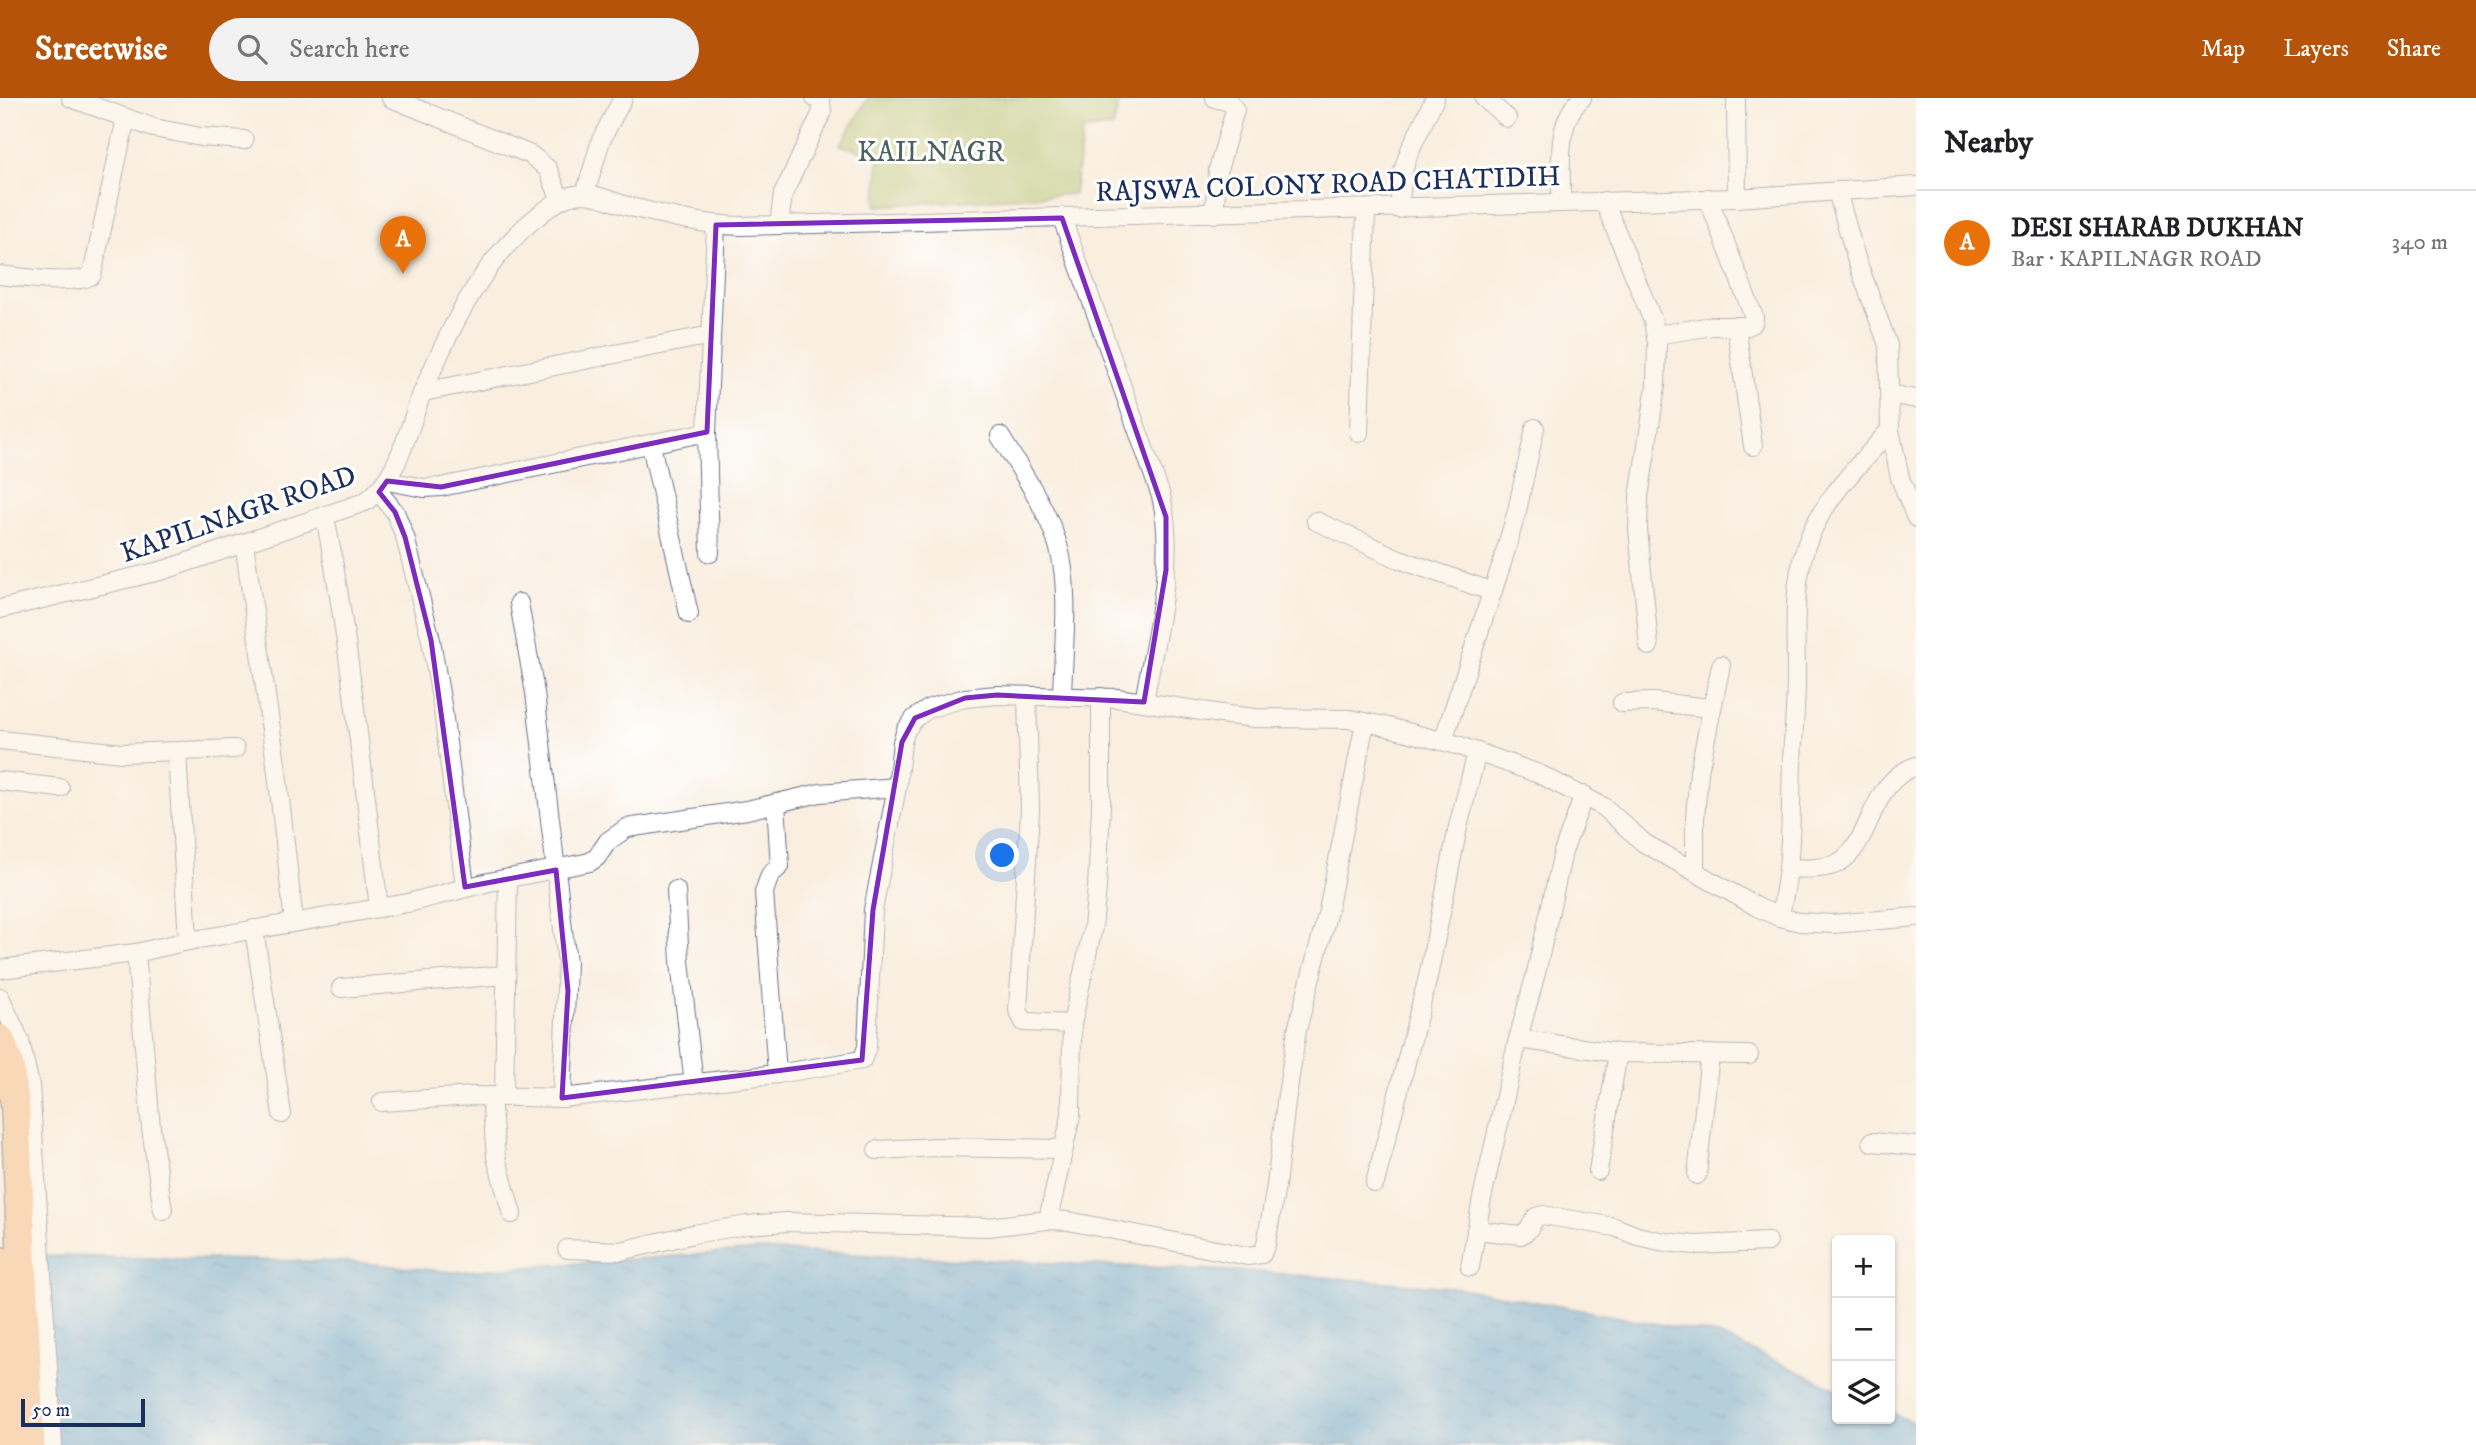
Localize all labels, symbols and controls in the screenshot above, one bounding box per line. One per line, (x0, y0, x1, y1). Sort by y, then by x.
search box (209, 18, 699, 81)
text: Streetwise (35, 29, 167, 70)
icon: search (233, 30, 271, 68)
text: Search here (289, 33, 409, 66)
text: Map (2201, 34, 2245, 64)
text: Layers (2283, 34, 2349, 64)
text: Share (2387, 34, 2441, 64)
text: Nearby (1944, 125, 2033, 162)
park label: KAILNAGR (857, 135, 1005, 170)
street label: RAJSWA COLONY ROAD CHATIDIH (1095, 159, 1561, 210)
text: DESI SHARAB DUKHAN (2011, 212, 2304, 245)
pin: A (380, 216, 426, 274)
text: A (1960, 228, 1974, 257)
text: 340 m (2392, 228, 2448, 257)
text: Bar · KAPILNAGR ROAD (2011, 245, 2262, 274)
street label: KAPILNAGR ROAD (116, 458, 361, 571)
your location (985, 838, 1019, 872)
map controls (1832, 1235, 1895, 1424)
button: + (1832, 1235, 1895, 1298)
button: − (1832, 1298, 1895, 1361)
button: layers (1832, 1361, 1895, 1424)
scale bar (21, 1396, 145, 1428)
text: 50 m (32, 1399, 70, 1422)

